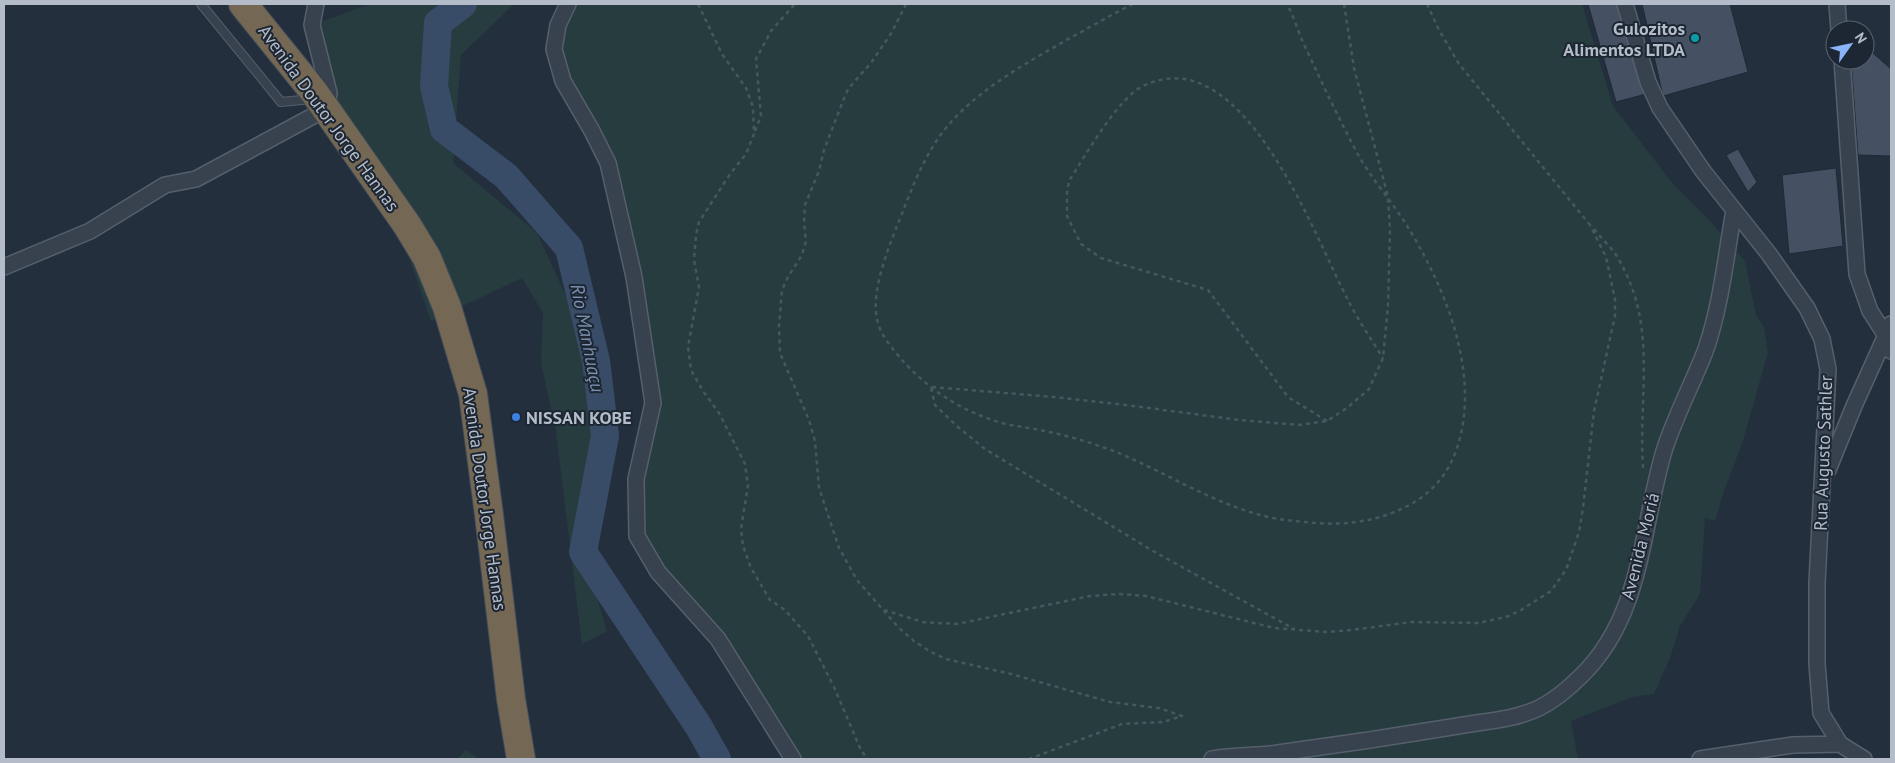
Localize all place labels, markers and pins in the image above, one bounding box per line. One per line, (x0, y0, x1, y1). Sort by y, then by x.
place label: Gulozitos Alimentos LTDA (1563, 17, 1685, 61)
marker: Gulozitos Alimentos LTDA (1689, 32, 1701, 44)
place label: NISSAN KOBE (526, 406, 632, 429)
marker: NISSAN KOBE (510, 411, 522, 423)

